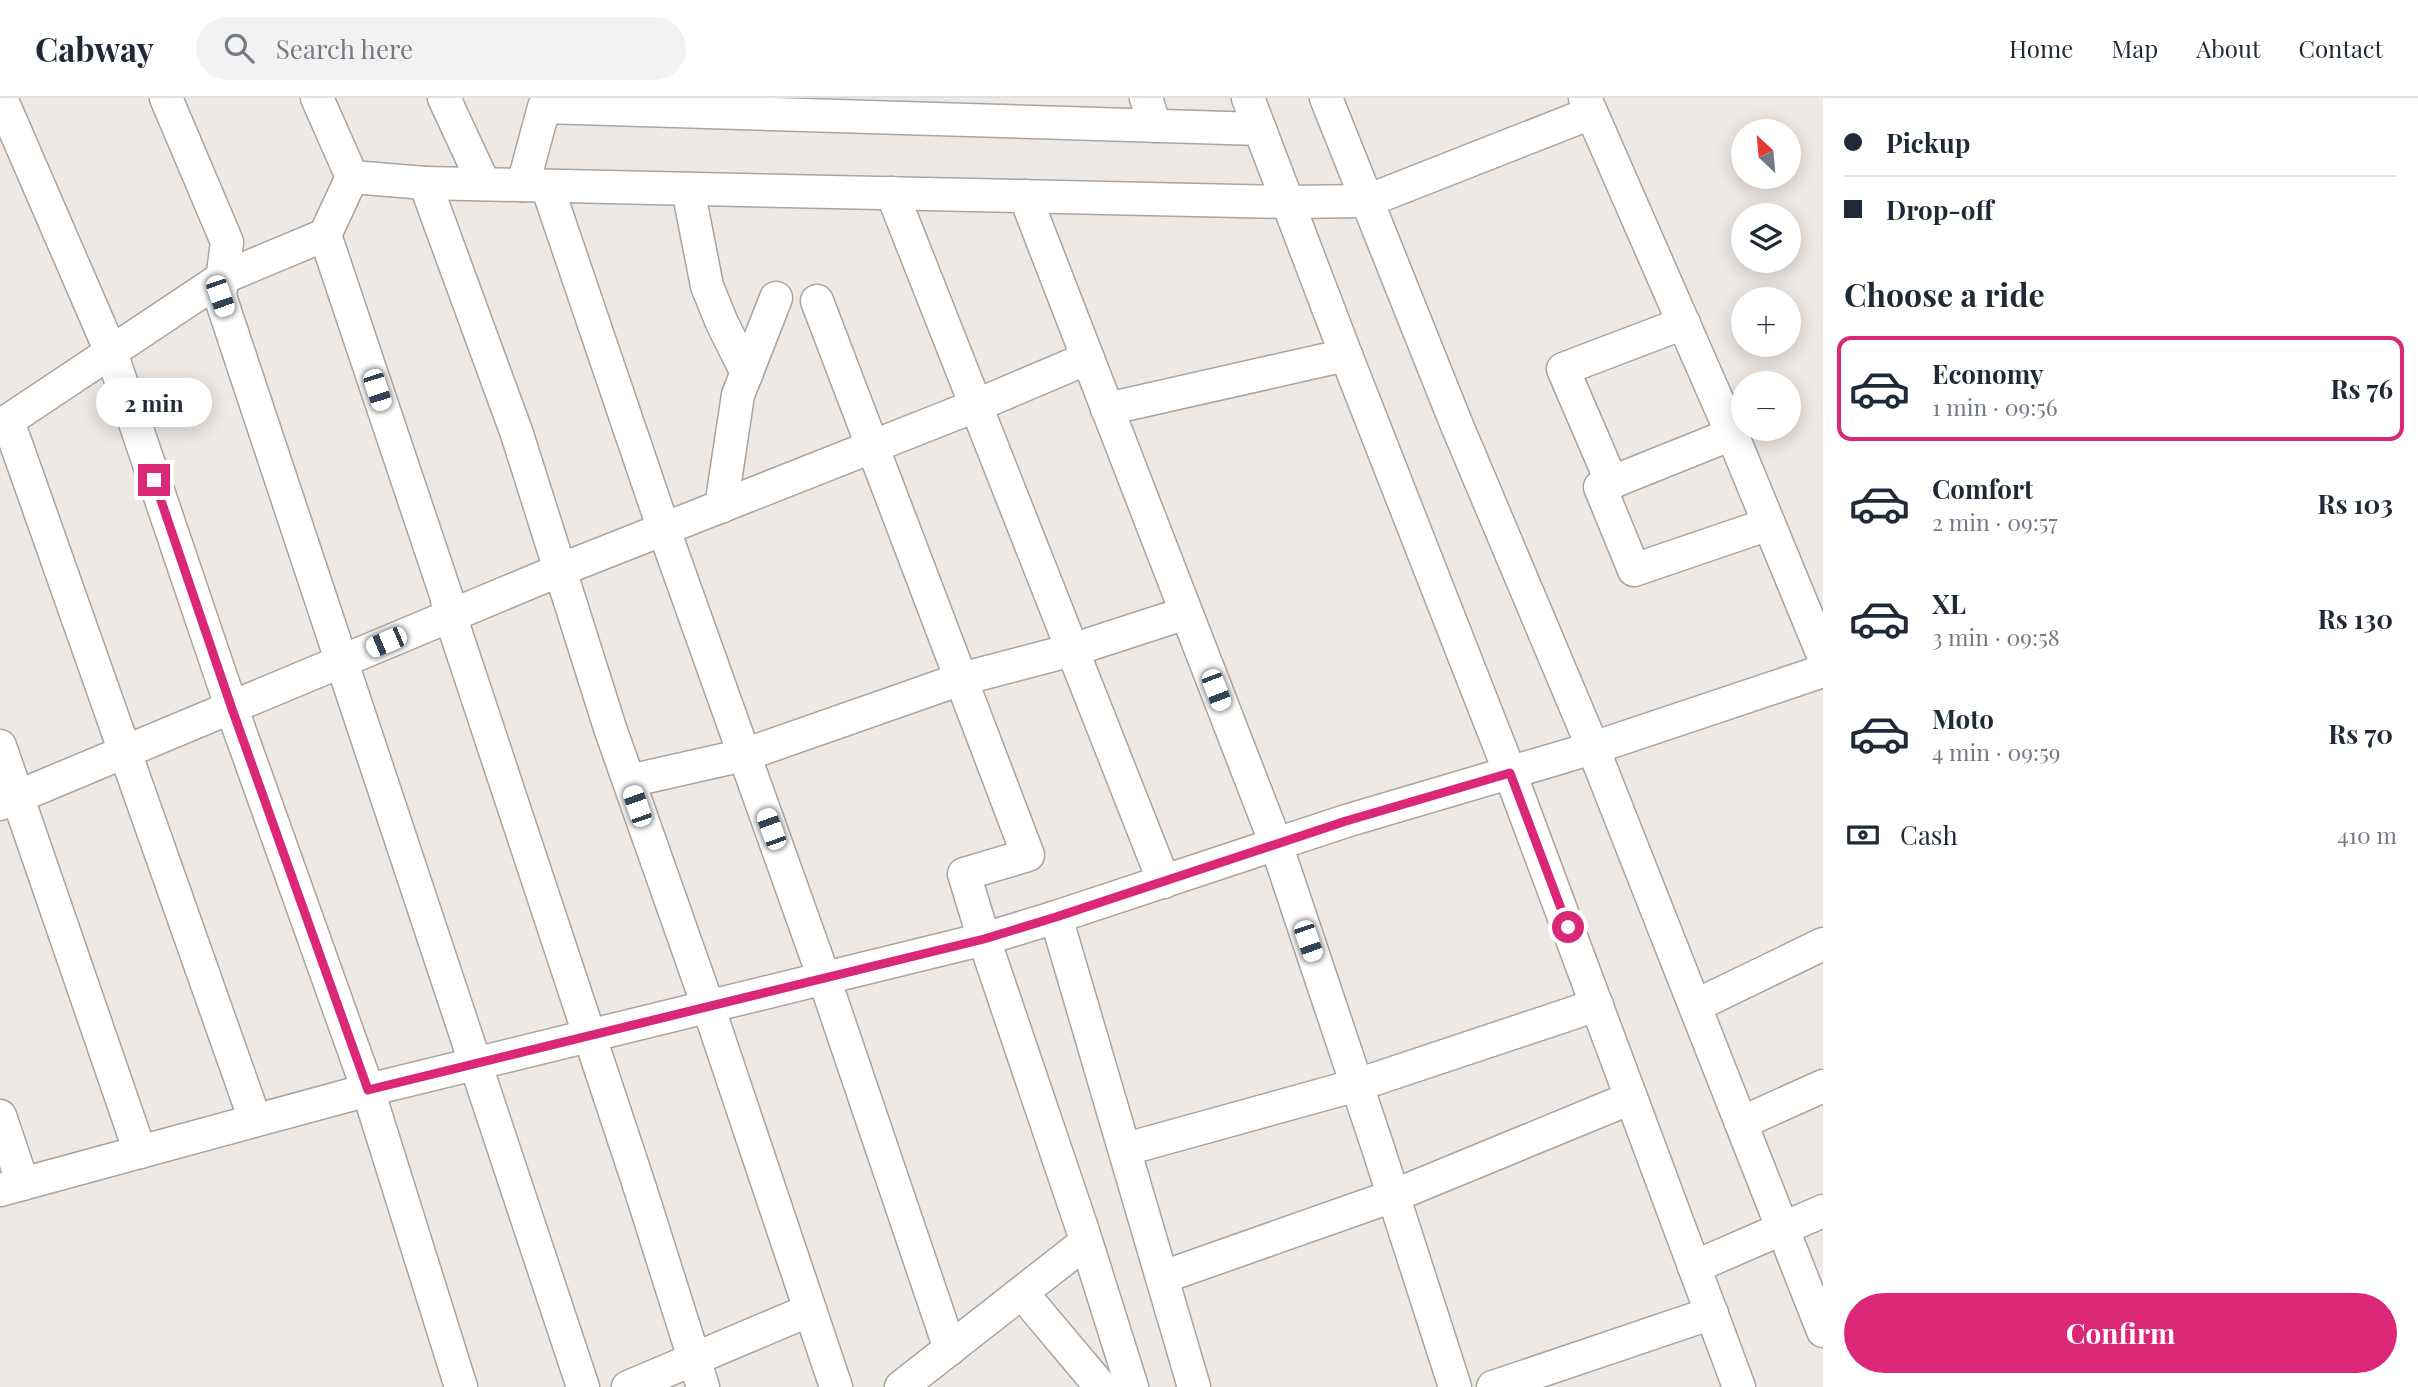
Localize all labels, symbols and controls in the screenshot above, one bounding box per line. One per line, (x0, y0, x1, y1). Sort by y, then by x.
search box (196, 17, 686, 80)
text: Cabway (35, 26, 154, 70)
icon: search (220, 29, 258, 67)
text: Search here (276, 31, 413, 66)
text: Home (2009, 32, 2073, 64)
text: Map (2111, 32, 2158, 64)
text: About (2196, 32, 2260, 64)
text: Contact (2298, 32, 2383, 64)
north arrow (1731, 119, 1801, 189)
map controls (1731, 119, 1801, 441)
text: Pickup (1886, 125, 1970, 160)
text: Drop-off (1886, 192, 1993, 227)
button: layers (1731, 203, 1801, 273)
text: Choose a ride (1844, 272, 2045, 315)
car (204, 273, 237, 319)
button: + (1731, 287, 1801, 357)
text: Economy (1932, 356, 2043, 391)
icon: car (1848, 357, 1911, 420)
car (361, 367, 394, 413)
button: − (1731, 371, 1801, 441)
text: Rs 76 (2331, 371, 2393, 406)
callout: 2 min (96, 378, 212, 428)
text: 2 min (124, 387, 184, 418)
text: 1 min · 09:56 (1932, 391, 2058, 422)
route end (138, 464, 170, 496)
text: Comfort (1932, 471, 2033, 506)
icon: car (1848, 472, 1911, 535)
text: Rs 103 (2318, 486, 2393, 521)
text: 2 min · 09:57 (1932, 506, 2058, 537)
text: XL (1932, 586, 1966, 621)
icon: car (1848, 587, 1911, 650)
text: Rs 130 (2318, 601, 2393, 636)
text: 3 min · 09:58 (1932, 621, 2060, 652)
car (363, 624, 410, 660)
car (1199, 667, 1234, 713)
text: Moto (1932, 701, 1994, 736)
icon: car (1848, 702, 1911, 765)
text: Rs 70 (2328, 716, 2393, 751)
text: 4 min · 09:59 (1932, 736, 2060, 767)
car (621, 783, 654, 829)
car (754, 806, 789, 852)
icon: cash (1844, 816, 1882, 854)
text: Cash (1900, 817, 1958, 852)
text: 410 m (2337, 819, 2397, 850)
route start (1552, 911, 1584, 943)
car (1292, 918, 1325, 964)
button: Confirm (1844, 1293, 2397, 1373)

